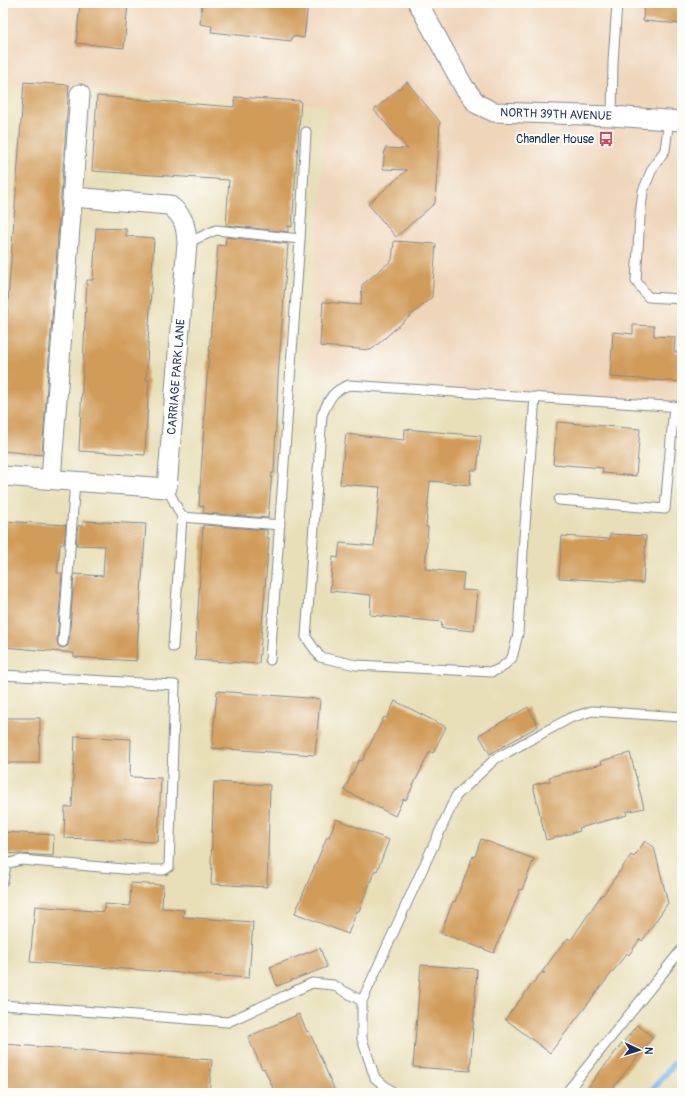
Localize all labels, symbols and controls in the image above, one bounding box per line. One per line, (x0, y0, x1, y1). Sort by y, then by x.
street label: NORTH 39TH AVENUE (500, 105, 612, 124)
bus stop icon: Chandler House (597, 130, 615, 148)
place label: Chandler House (516, 132, 594, 147)
street label: CARRIAGE PARK LANE (164, 318, 189, 435)
north arrow (619, 1030, 659, 1070)
text: N (642, 1046, 655, 1055)

